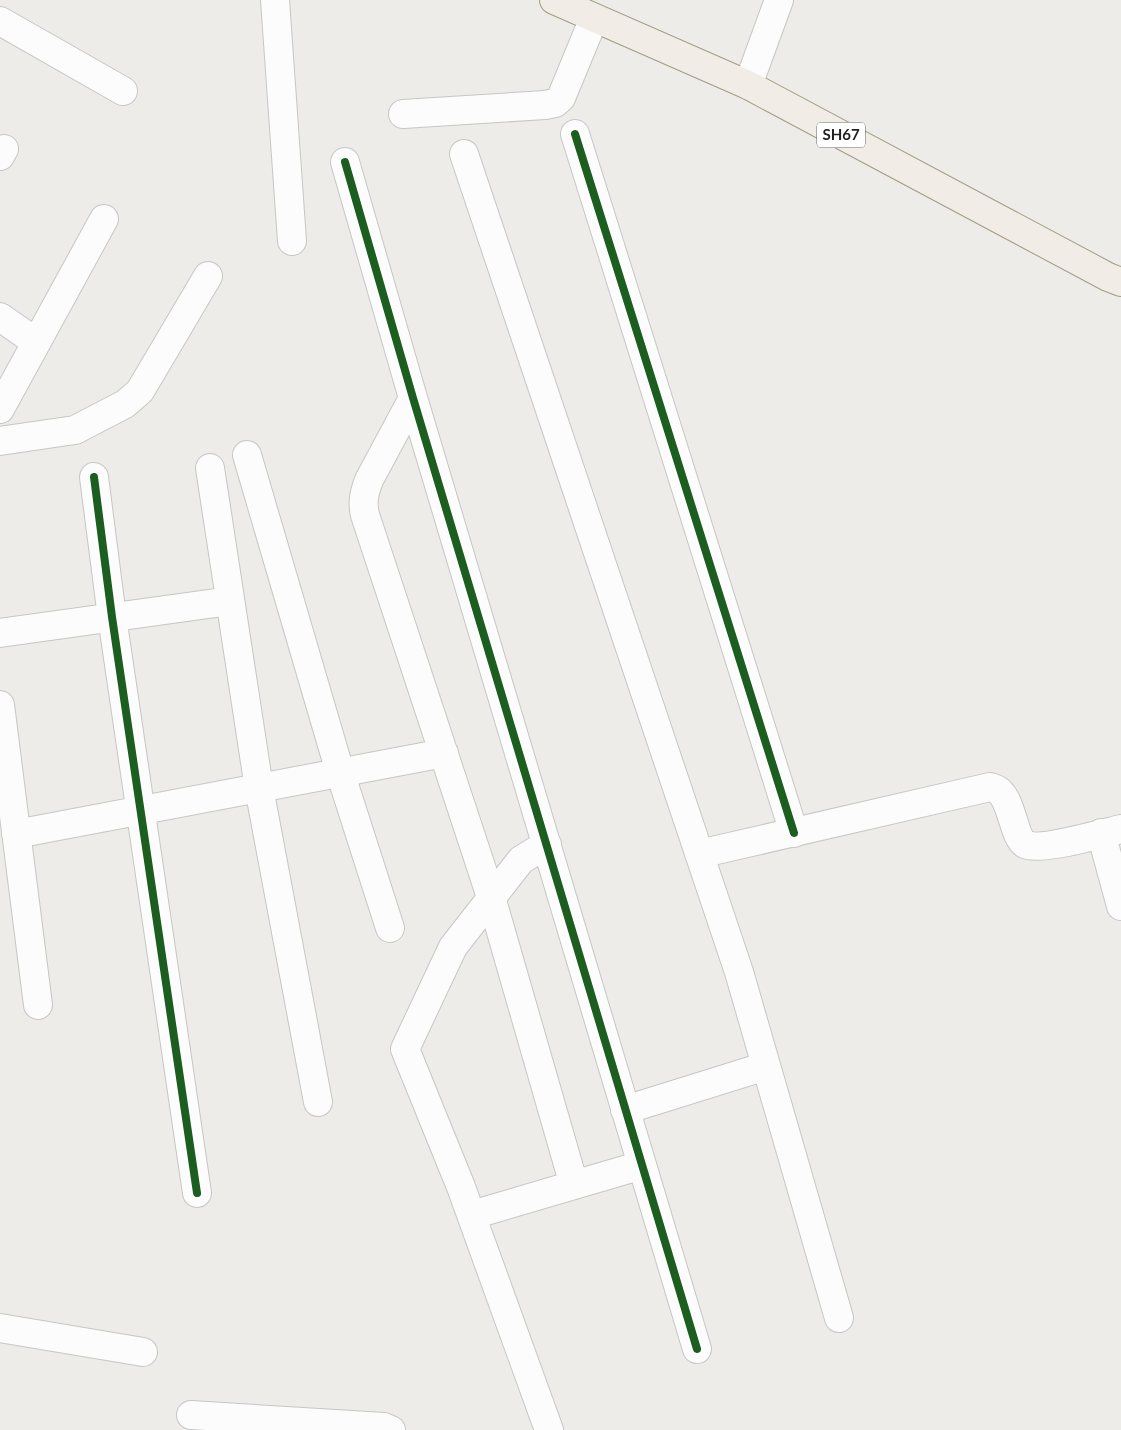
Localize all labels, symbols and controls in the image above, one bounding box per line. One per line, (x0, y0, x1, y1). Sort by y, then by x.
road number: SH67 (817, 122, 865, 148)

